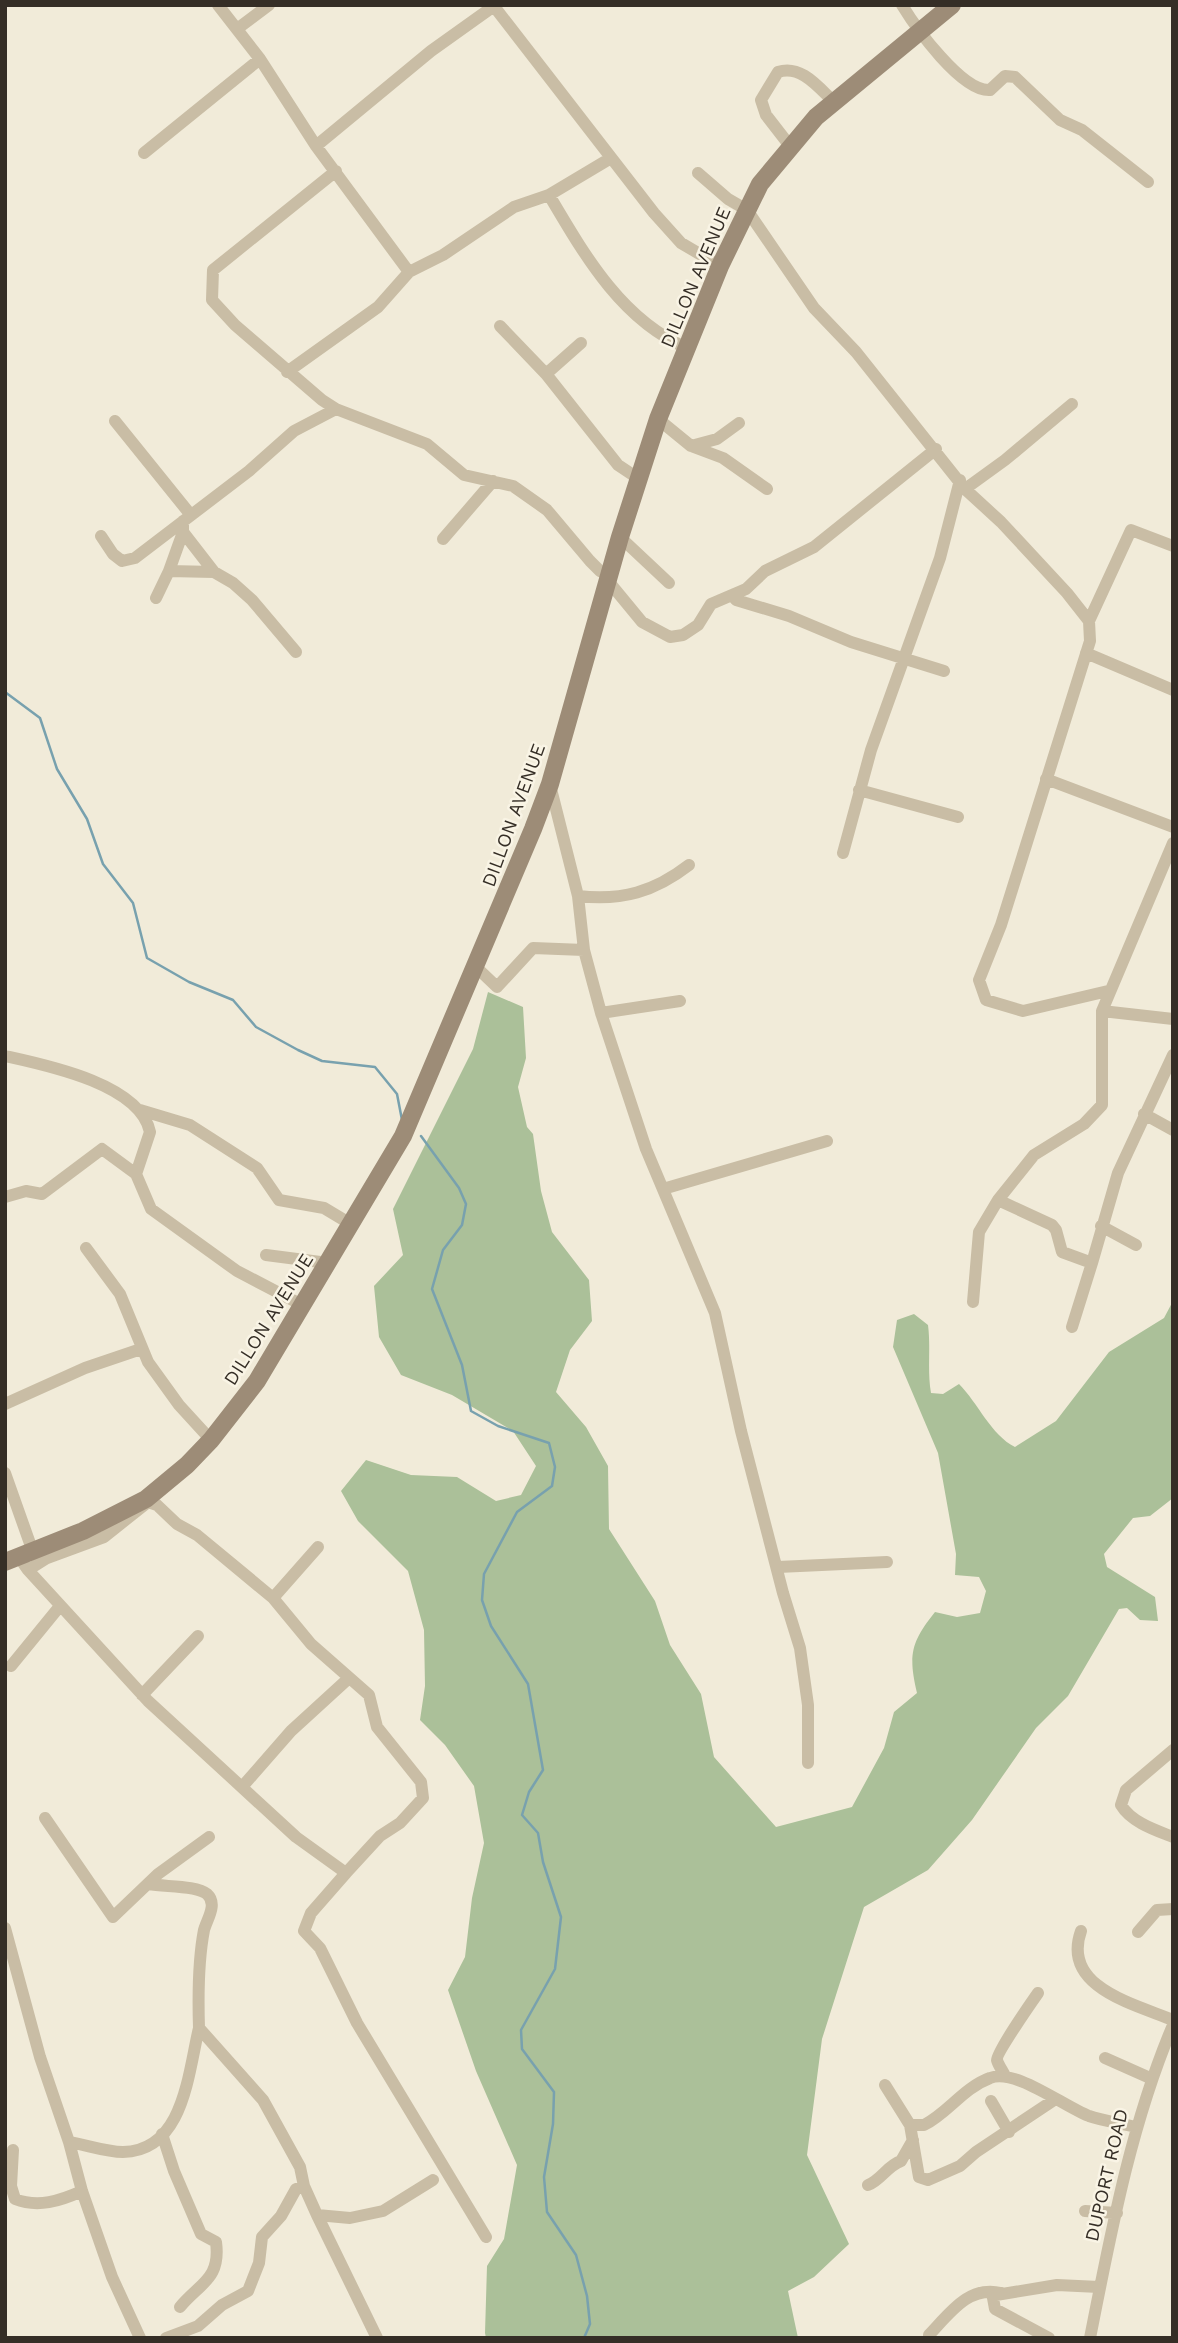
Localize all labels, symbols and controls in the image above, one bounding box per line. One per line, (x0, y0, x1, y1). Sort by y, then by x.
street label: DILLON AVENUE (655, 203, 736, 351)
street label: DILLON AVENUE (477, 740, 550, 890)
street label: DILLON AVENUE (219, 1249, 318, 1389)
street label: DUPORT ROAD (1080, 2107, 1133, 2244)

